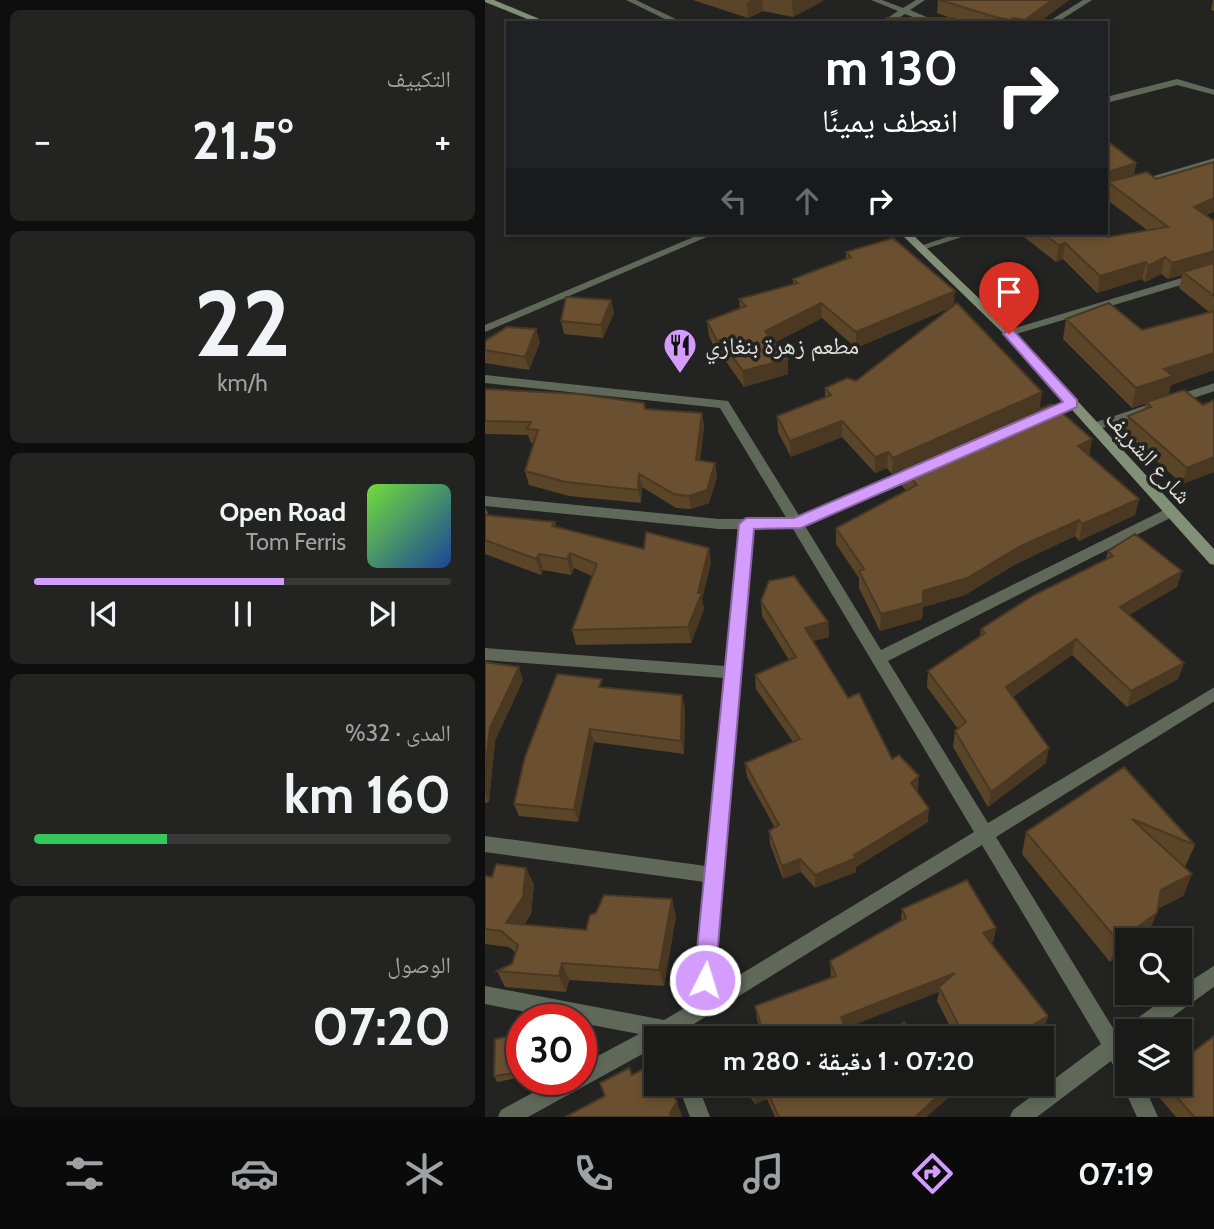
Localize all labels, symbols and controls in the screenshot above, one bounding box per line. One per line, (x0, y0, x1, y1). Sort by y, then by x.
text: 130 m (825, 38, 958, 97)
icon: right (982, 49, 1073, 140)
text: التكييف (386, 65, 451, 93)
text: انعطف يمينًا (822, 101, 958, 140)
text: 21.5° (192, 109, 293, 172)
text: − (34, 117, 51, 164)
text: + (434, 117, 451, 164)
icon: left (715, 182, 753, 220)
icon: ahead (788, 182, 826, 220)
icon: right (861, 182, 899, 220)
pin (979, 262, 1039, 334)
text: 22 (194, 268, 291, 379)
icon: arrive (990, 273, 1028, 311)
restaurant icon: مطعم زهرة بنغازي (661, 326, 699, 375)
place label: مطعم زهرة بنغازي (705, 331, 859, 365)
text: km/h (217, 369, 268, 397)
street label: شارع الشريف (1099, 404, 1198, 510)
text: Open Road (220, 496, 346, 528)
text: Tom Ferris (246, 528, 346, 556)
icon: previous (85, 595, 123, 633)
icon: pause (224, 595, 262, 633)
icon: next (363, 595, 401, 633)
text: المدى · 32% (345, 719, 451, 747)
text: 160 km (284, 763, 451, 826)
map controls (1115, 928, 1192, 1096)
button: search (1115, 928, 1192, 1005)
position arrow (668, 943, 742, 1017)
text: الوصول (387, 951, 451, 979)
text: 07:20 (312, 995, 451, 1058)
speed limit sign: 30 (506, 1004, 597, 1095)
button: layers (1115, 1019, 1192, 1096)
text: 07:20 · 1 دقيقة · 280 m (723, 1045, 975, 1077)
icon: filters (60, 1149, 109, 1198)
icon: car (230, 1149, 279, 1198)
icon: climate (400, 1149, 449, 1198)
icon: phone (569, 1149, 618, 1198)
icon: music (739, 1149, 788, 1198)
icon: directions (908, 1149, 957, 1198)
text: 07:19 (1078, 1154, 1154, 1193)

